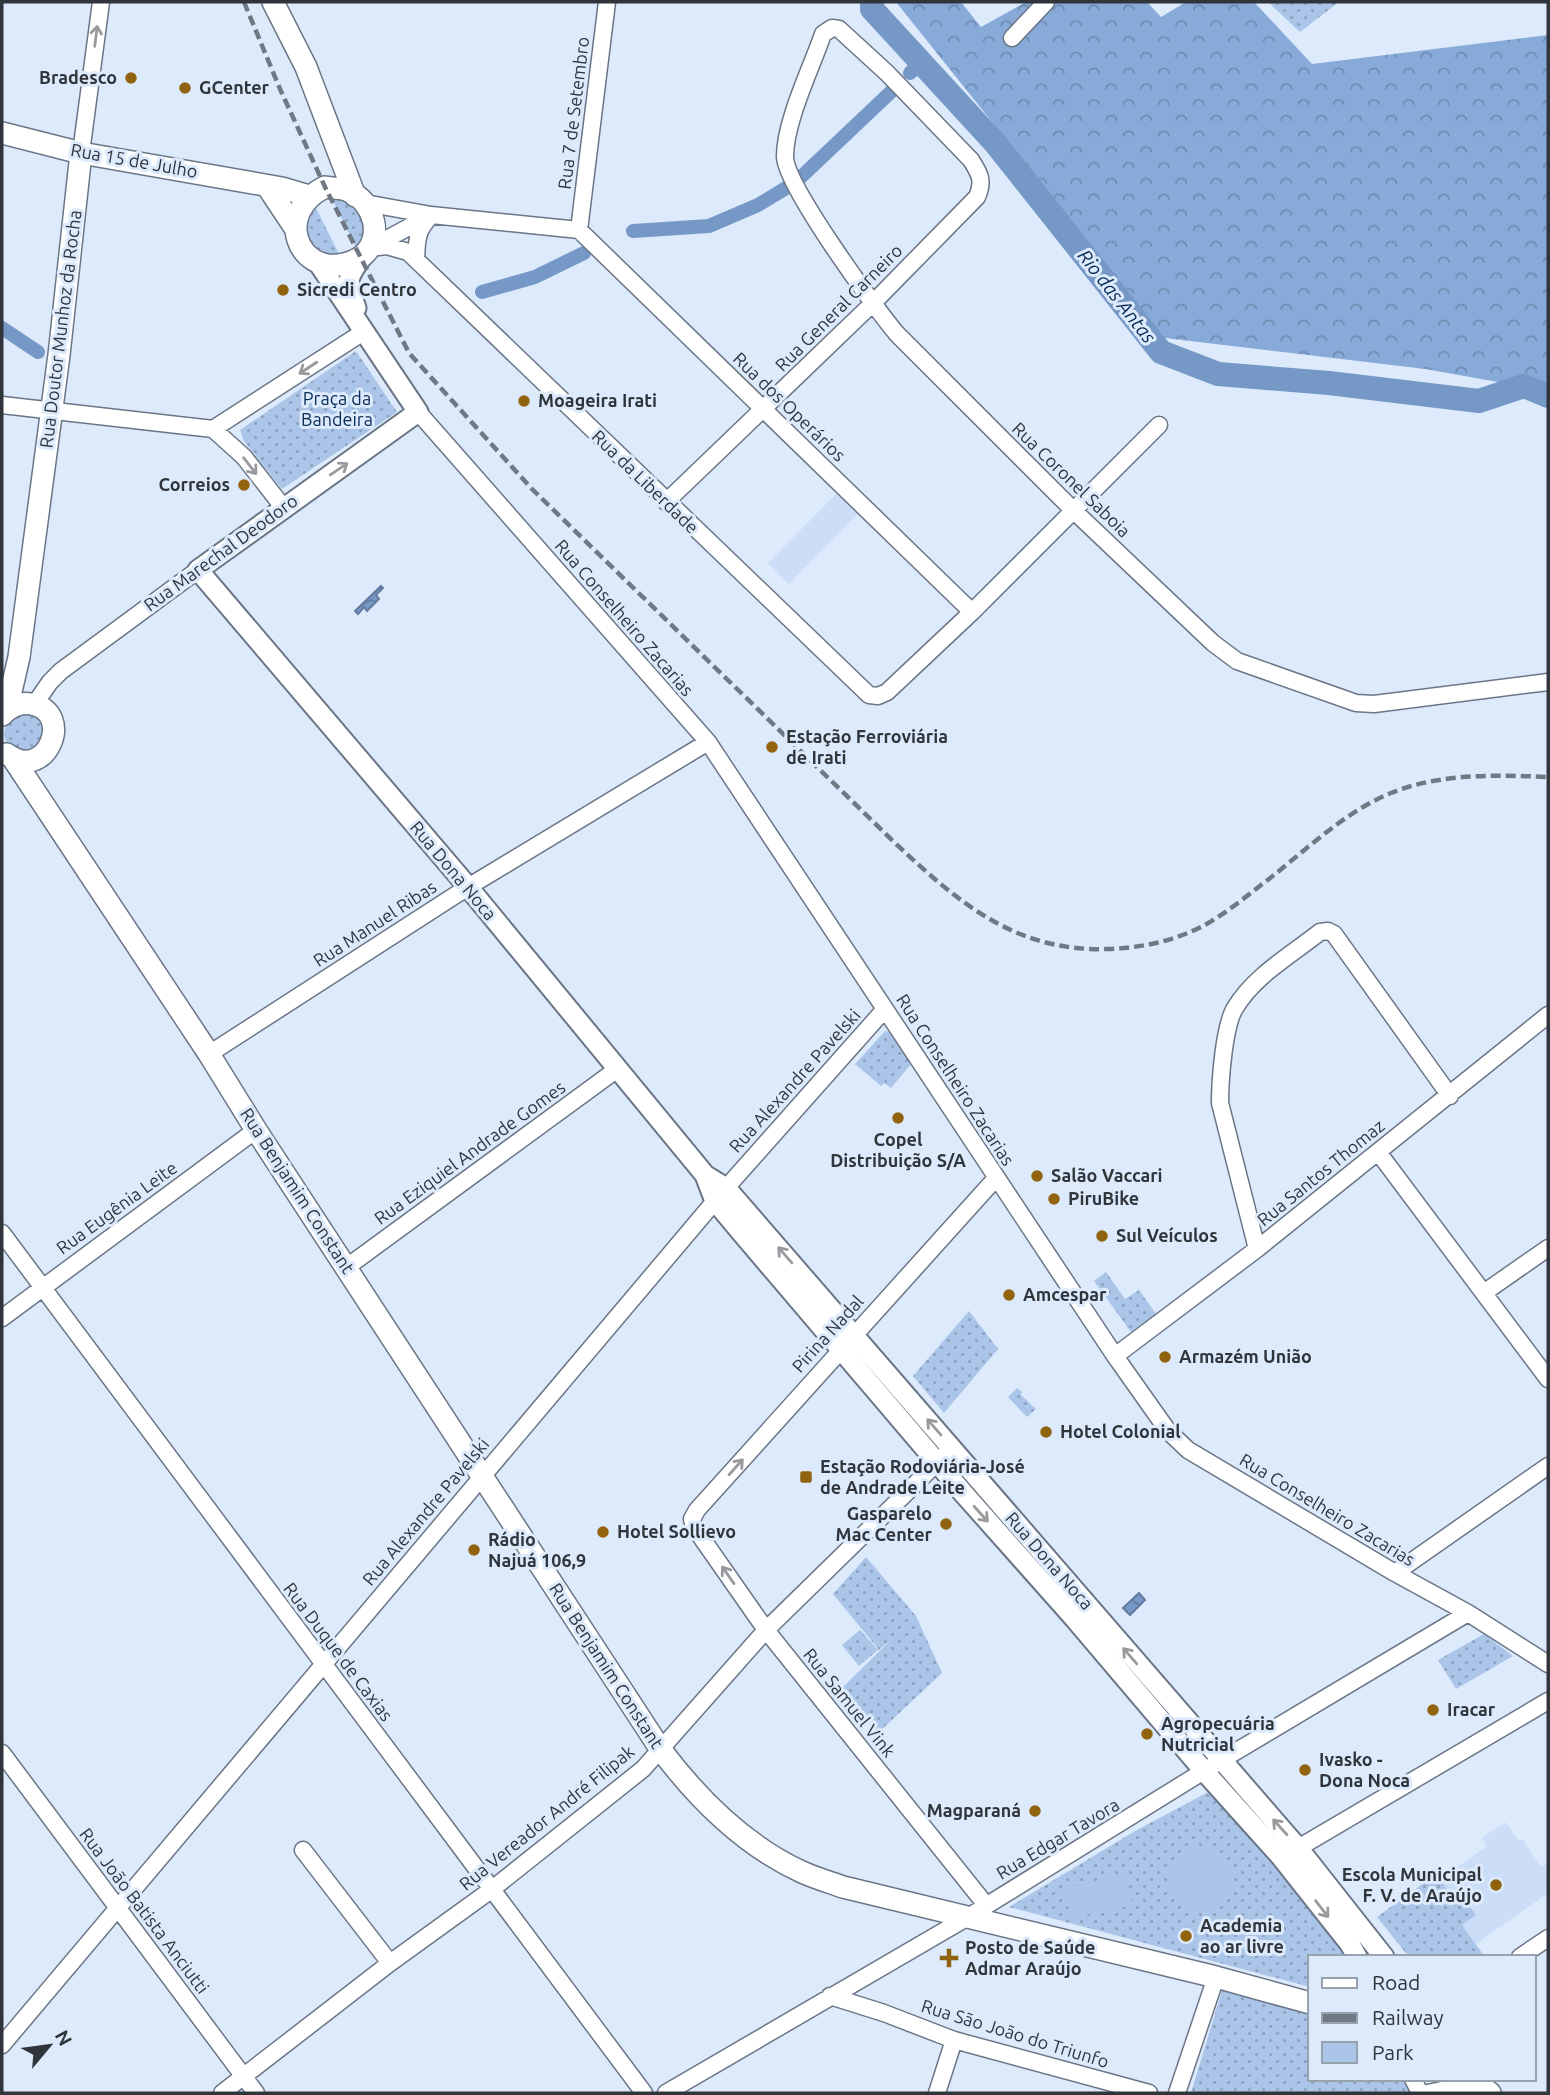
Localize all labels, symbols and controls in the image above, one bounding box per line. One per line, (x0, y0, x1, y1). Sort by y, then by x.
one-way arrow (90, 25, 103, 48)
street label: Rua 7 de Setembro (554, 35, 592, 190)
place label: Bradesco (39, 67, 117, 87)
marker: Bradesco (123, 70, 139, 86)
place label: GCenter (199, 77, 270, 97)
marker: GCenter (177, 80, 193, 96)
street label: Rua 15 de Julho (69, 139, 199, 181)
street label: Rua Doutor Munhoz da Rocha (35, 209, 85, 449)
street label: Rua General Carneiro (771, 240, 906, 375)
water label: Rio das Antas (1074, 245, 1160, 347)
place label: Sicredi Centro (297, 279, 417, 299)
marker: Sicredi Centro (275, 282, 291, 298)
street label: Rua dos Operários (730, 348, 850, 465)
one-way arrow (298, 361, 318, 375)
park label: Praça da Bandeira (301, 388, 373, 429)
place label: Moageira Irati (538, 390, 657, 410)
marker: Moageira Irati (516, 393, 532, 409)
street label: Rua Coronel Saboia (1009, 418, 1135, 541)
street label: Rua da Liberdade (588, 426, 703, 537)
one-way arrow (243, 456, 258, 474)
one-way arrow (329, 462, 348, 476)
place label: Correios (158, 474, 230, 494)
marker: Correios (236, 477, 252, 493)
street label: Rua Marechal Deodoro (140, 490, 301, 615)
street label: Rua Conselheiro Zacarias (551, 535, 698, 700)
place label: Estação Ferroviária de Irati (786, 726, 948, 767)
marker: Estação Ferroviária de Irati (764, 739, 780, 755)
street label: Rua Dona Noca (407, 817, 501, 924)
street label: Rua Manuel Ribas (309, 876, 440, 970)
street label: Rua Conselheiro Zacarias (893, 990, 1019, 1169)
street label: Rua Alexandre Pavelski (725, 1005, 864, 1156)
street label: Rua Eziquiel Andrade Gomes (370, 1076, 569, 1228)
street label: Rua Benjamim Constant (237, 1104, 359, 1277)
marker: Copel Distribuição S/A (890, 1110, 906, 1126)
street label: Rua Santos Thomaz (1253, 1115, 1388, 1229)
place label: Copel Distribuição S/A (830, 1129, 966, 1171)
street label: Rua Eugênia Leite (52, 1157, 180, 1258)
place label: Salão Vaccari (1051, 1165, 1163, 1185)
marker: Salão Vaccari (1029, 1168, 1045, 1184)
place label: PiruBike (1068, 1188, 1139, 1208)
marker: PiruBike (1046, 1191, 1062, 1207)
place label: Sul Veículos (1116, 1225, 1218, 1245)
marker: Sul Veículos (1094, 1228, 1110, 1244)
one-way arrow (777, 1246, 793, 1264)
place label: Amcespar (1023, 1284, 1107, 1304)
marker: Amcespar (1001, 1287, 1017, 1303)
street label: Pirina Nadal (788, 1291, 867, 1376)
place label: Armazém União (1179, 1346, 1312, 1366)
marker: Armazém União (1157, 1349, 1173, 1365)
one-way arrow (926, 1418, 942, 1436)
place label: Hotel Colonial (1060, 1421, 1181, 1441)
marker: Hotel Colonial (1038, 1424, 1054, 1440)
street label: Rua Alexandre Pavelski (358, 1434, 493, 1589)
street label: Rua Conselheiro Zacarias (1236, 1449, 1419, 1569)
place label: Estação Rodoviária-José de Andrade Leite (820, 1456, 1025, 1497)
one-way arrow (728, 1458, 744, 1476)
marker: Estação Rodoviária-José de Andrade Leite (798, 1469, 814, 1485)
place label: Gasparelo Mac Center (836, 1503, 933, 1544)
one-way arrow (973, 1505, 990, 1522)
street label: Rua Dona Noca (1002, 1507, 1098, 1613)
marker: Gasparelo Mac Center (938, 1516, 954, 1532)
place label: Hotel Sollievo (617, 1521, 736, 1541)
marker: Hotel Sollievo (595, 1524, 611, 1540)
place label: Rádio Najuá 106,9 (488, 1529, 586, 1570)
marker: Rádio Najuá 106,9 (466, 1542, 482, 1558)
one-way arrow (721, 1566, 735, 1585)
street label: Rua Duque de Caxias (280, 1578, 397, 1725)
street label: Rua Benjamim Constant (546, 1579, 668, 1752)
street label: Rua Samuel Vink (800, 1644, 900, 1761)
one-way arrow (1122, 1647, 1138, 1665)
place label: Iracar (1447, 1699, 1496, 1719)
marker: Iracar (1425, 1702, 1441, 1718)
place label: Agropecuária Nutricial (1161, 1713, 1275, 1754)
marker: Agropecuária Nutricial (1139, 1726, 1155, 1742)
street label: Rua Vereador André Filipak (455, 1741, 638, 1894)
place label: Ivasko - Dona Noca (1319, 1749, 1410, 1790)
marker: Ivasko - Dona Noca (1297, 1762, 1313, 1778)
street label: Rua Edgar Tavora (992, 1794, 1123, 1883)
place label: Magparaná (927, 1800, 1021, 1820)
marker: Magparaná (1027, 1803, 1043, 1819)
one-way arrow (1271, 1819, 1288, 1836)
street label: Rua João Batista Anciutti (76, 1824, 214, 1997)
place label: Escola Municipal F. V. de Araújo (1342, 1864, 1483, 1905)
marker: Escola Municipal F. V. de Araújo (1488, 1877, 1504, 1893)
one-way arrow (1314, 1899, 1330, 1917)
place label: Academia ao ar livre (1200, 1915, 1284, 1956)
marker: Academia ao ar livre (1178, 1928, 1194, 1944)
place label: Posto de Saúde Admar Araújo (965, 1937, 1095, 1978)
marker: Posto de Saúde Admar Araújo (939, 1948, 959, 1968)
legend (1308, 1955, 1536, 2081)
text: Road (1372, 1970, 1420, 1994)
street label: Rua São João do Triunfo (919, 1995, 1112, 2071)
text: Railway (1372, 2005, 1444, 2029)
north arrow (14, 2011, 84, 2081)
text: N (51, 2026, 77, 2049)
text: Park (1372, 2040, 1414, 2064)

